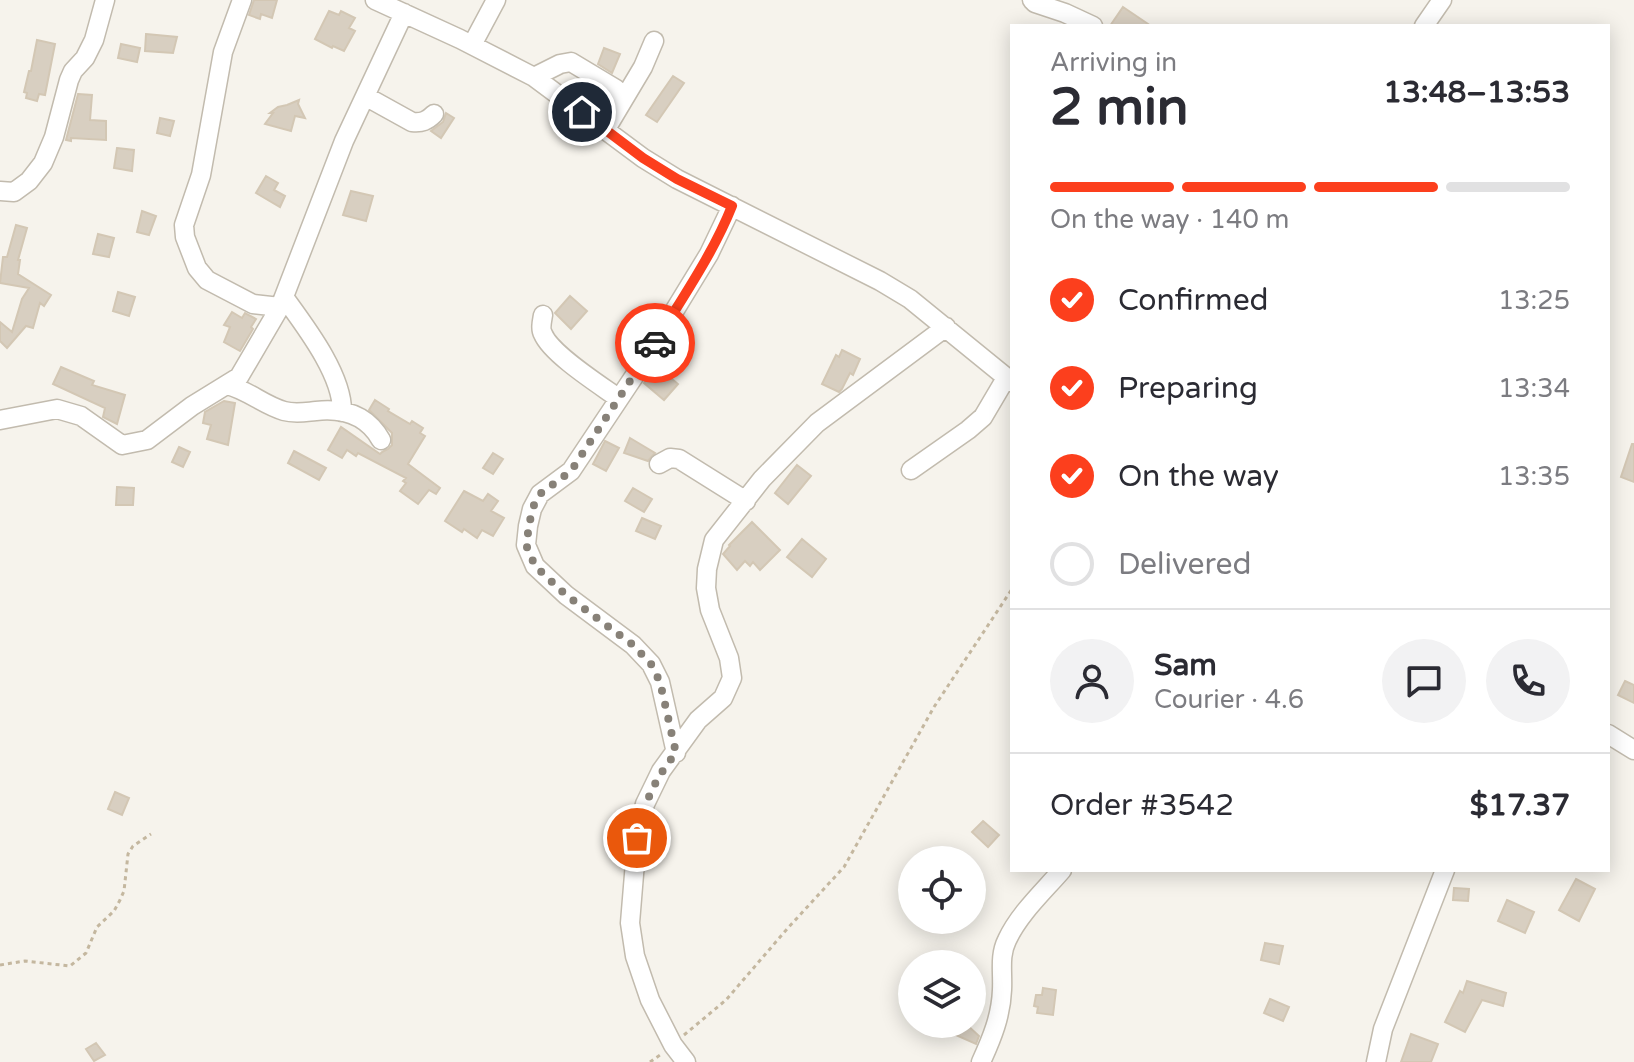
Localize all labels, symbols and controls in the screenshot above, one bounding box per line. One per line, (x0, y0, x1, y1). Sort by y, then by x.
text: Arriving in (1050, 47, 1177, 78)
text: 13:48–13:53 (1383, 74, 1570, 111)
text: 2 min (1050, 76, 1189, 139)
pin (548, 78, 616, 146)
icon: home (560, 90, 604, 134)
text: On the way · 140 m (1050, 204, 1289, 235)
icon: check (1050, 278, 1094, 322)
text: Confirmed (1118, 282, 1269, 319)
text: 13:25 (1498, 285, 1570, 316)
courier (615, 303, 695, 383)
icon: car (633, 321, 677, 365)
icon: check (1050, 366, 1094, 410)
text: Preparing (1118, 370, 1258, 407)
text: 13:34 (1498, 373, 1570, 404)
icon: check (1050, 454, 1094, 498)
text: On the way (1118, 458, 1279, 495)
text: 13:35 (1498, 461, 1570, 492)
text: Delivered (1118, 546, 1252, 583)
button: person (1050, 639, 1134, 723)
button: chat (1382, 639, 1466, 723)
button: phone (1486, 639, 1570, 723)
text: Sam (1154, 647, 1217, 684)
text: Courier · 4.6 (1154, 684, 1304, 715)
text: Order #3542 (1050, 787, 1234, 824)
text: $17.37 (1470, 787, 1570, 824)
pin (603, 804, 671, 872)
icon: bag (615, 816, 659, 860)
map controls (898, 846, 986, 1038)
button: locate (898, 846, 986, 934)
button: layers (898, 950, 986, 1038)

